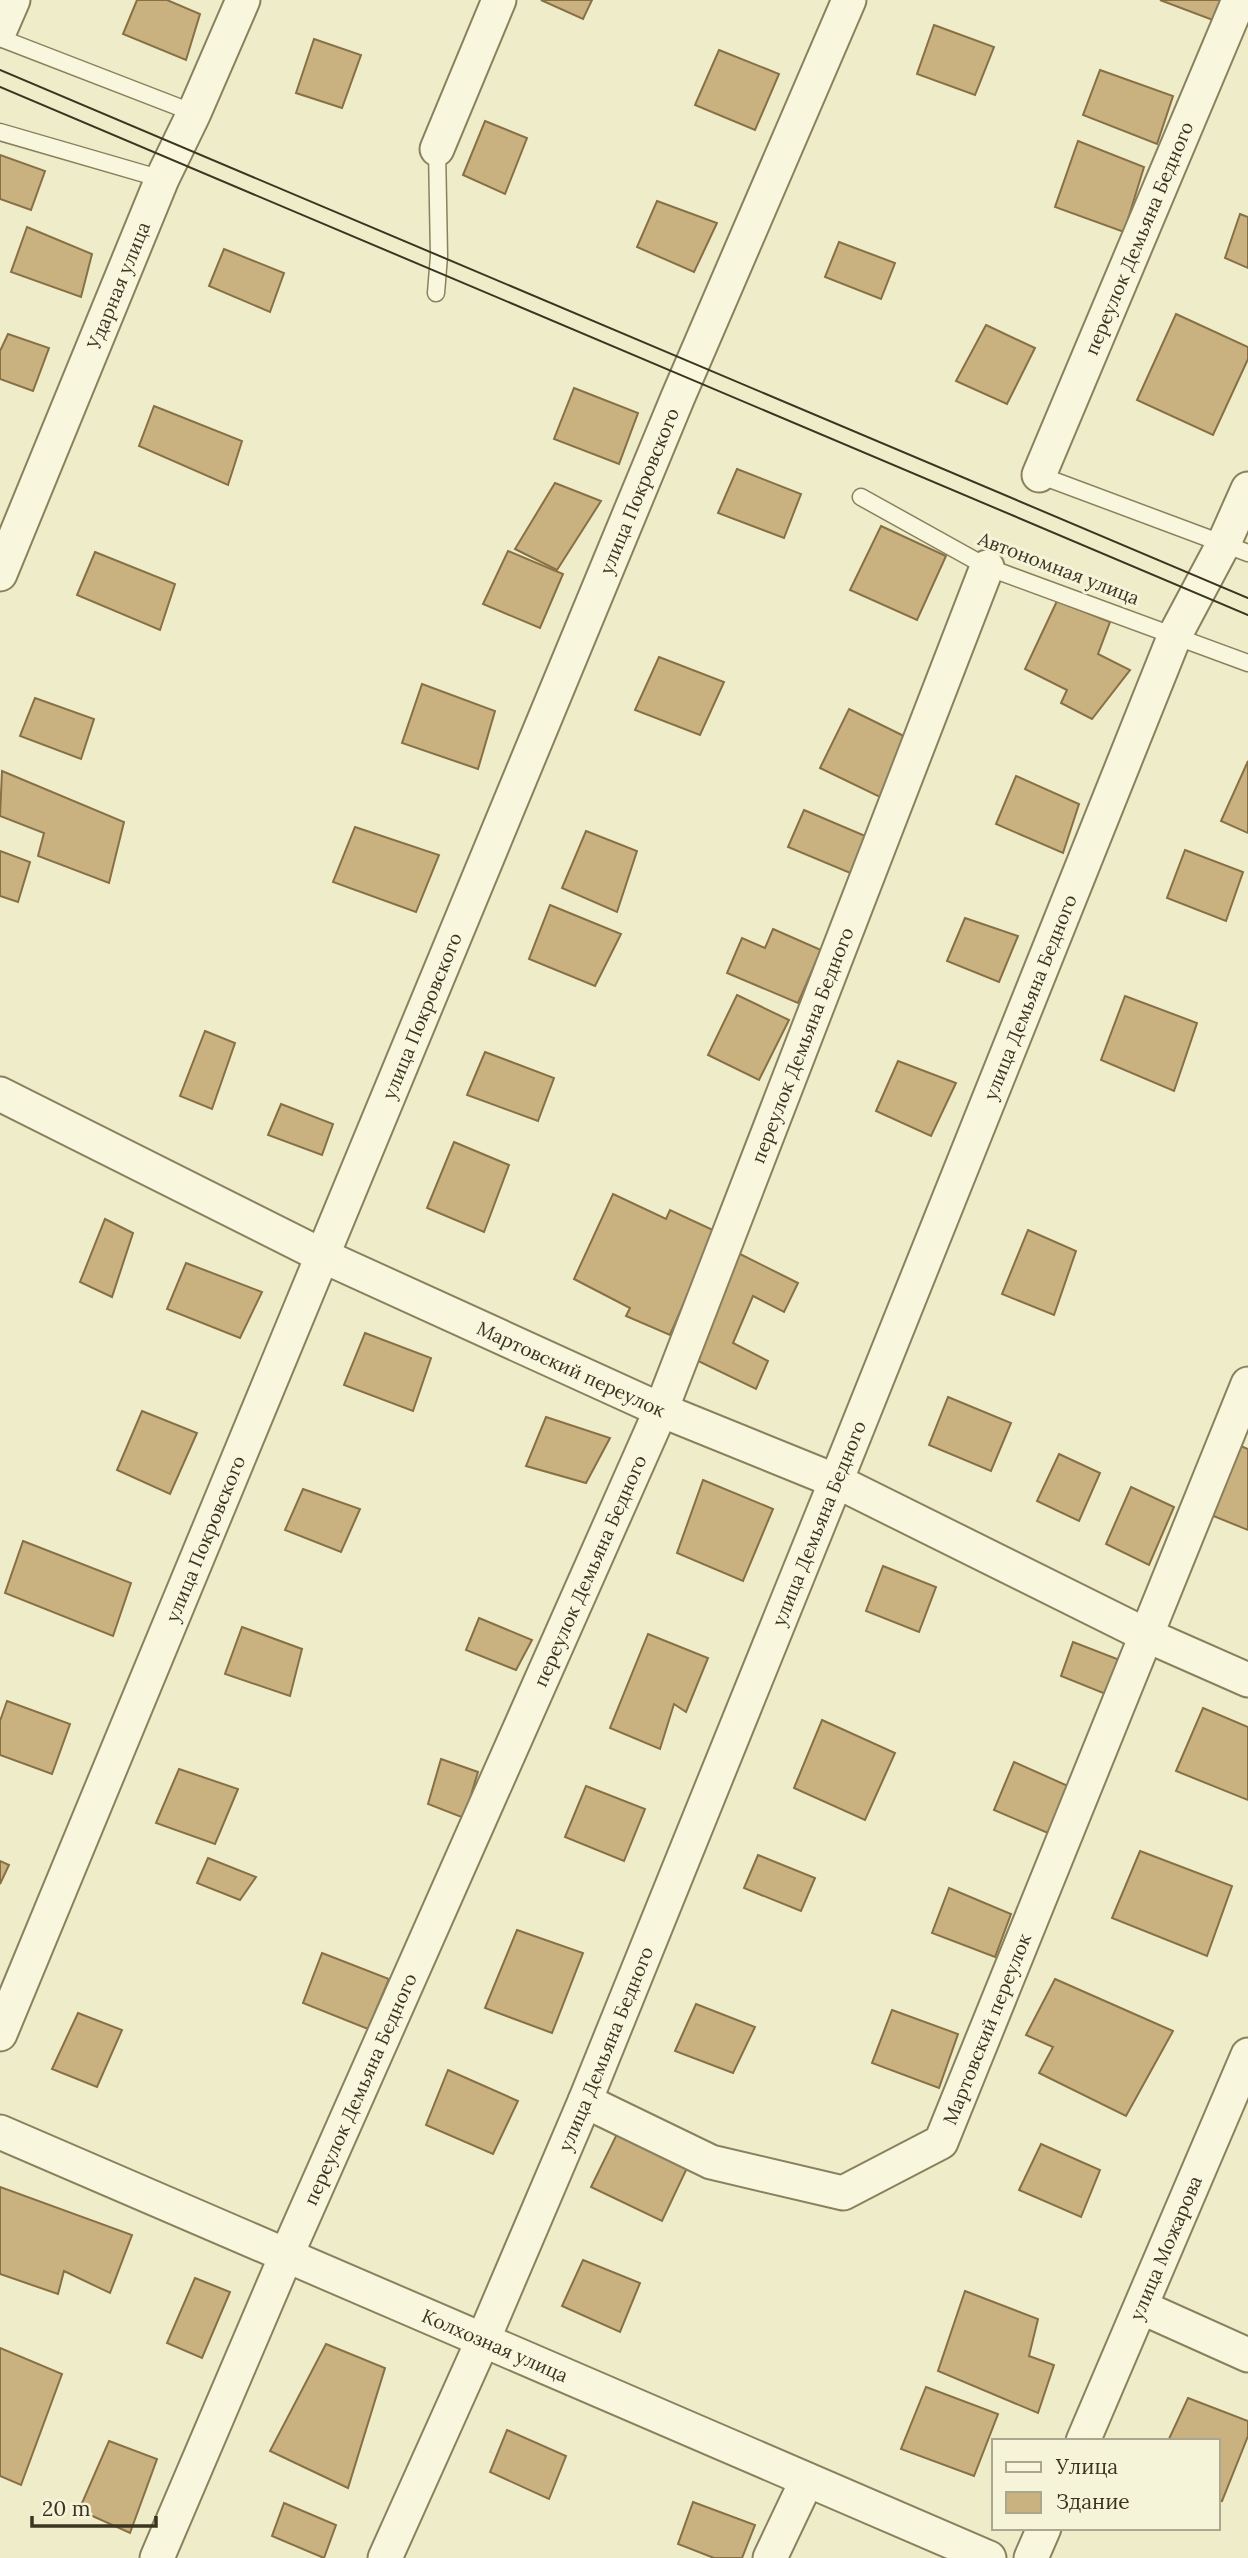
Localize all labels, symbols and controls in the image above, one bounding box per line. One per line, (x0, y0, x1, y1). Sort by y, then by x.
street label: переулок Демьяна Бедного (1079, 118, 1199, 358)
street label: Ударная улица (81, 218, 155, 354)
street label: улица Покровского (594, 404, 684, 578)
street label: Автономная улица (974, 526, 1143, 610)
street label: улица Демьяна Бедного (978, 891, 1082, 1104)
street label: переулок Демьяна Бедного (746, 924, 859, 1167)
street label: улица Покровского (376, 929, 467, 1103)
street label: Мартовский переулок (473, 1316, 670, 1423)
street label: улица Демьяна Бедного (767, 1417, 871, 1630)
street label: переулок Демьяна Бедного (528, 1451, 652, 1690)
street label: улица Покровского (160, 1452, 250, 1626)
street label: Мартовский переулок (937, 1929, 1037, 2128)
street label: улица Демьяна Бедного (553, 1943, 658, 2155)
street label: переулок Демьяна Бедного (298, 1969, 422, 2209)
street label: улица Можарова (1124, 2172, 1207, 2324)
street label: Колхозная улица (418, 2303, 572, 2387)
legend (992, 2439, 1220, 2530)
text: Улица (1055, 2453, 1118, 2480)
scale bar (32, 2484, 156, 2528)
text: Здание (1056, 2488, 1130, 2515)
text: 20 m (42, 2495, 91, 2522)

